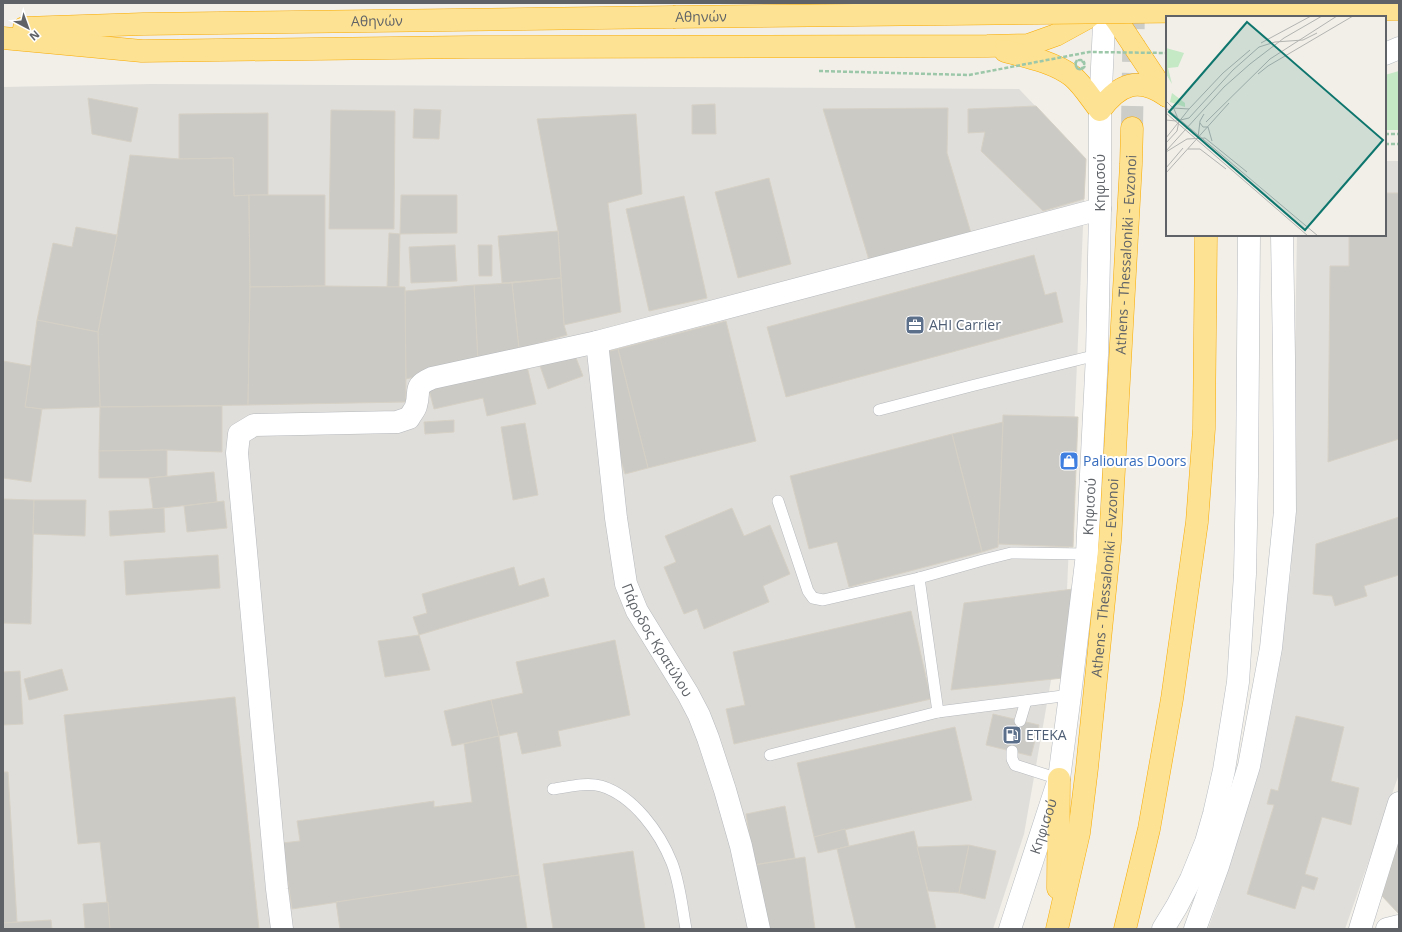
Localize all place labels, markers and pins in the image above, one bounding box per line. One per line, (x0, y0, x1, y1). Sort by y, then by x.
office icon: AHI Carrier (904, 314, 926, 336)
place label: AHI Carrier (929, 315, 1001, 334)
shop icon: Paliouras Doors (1058, 450, 1080, 472)
place label: Paliouras Doors (1083, 451, 1187, 470)
fuel station icon: ΕΤΕΚΑ (1001, 724, 1023, 746)
place label: ΕΤΕΚΑ (1026, 725, 1067, 744)

